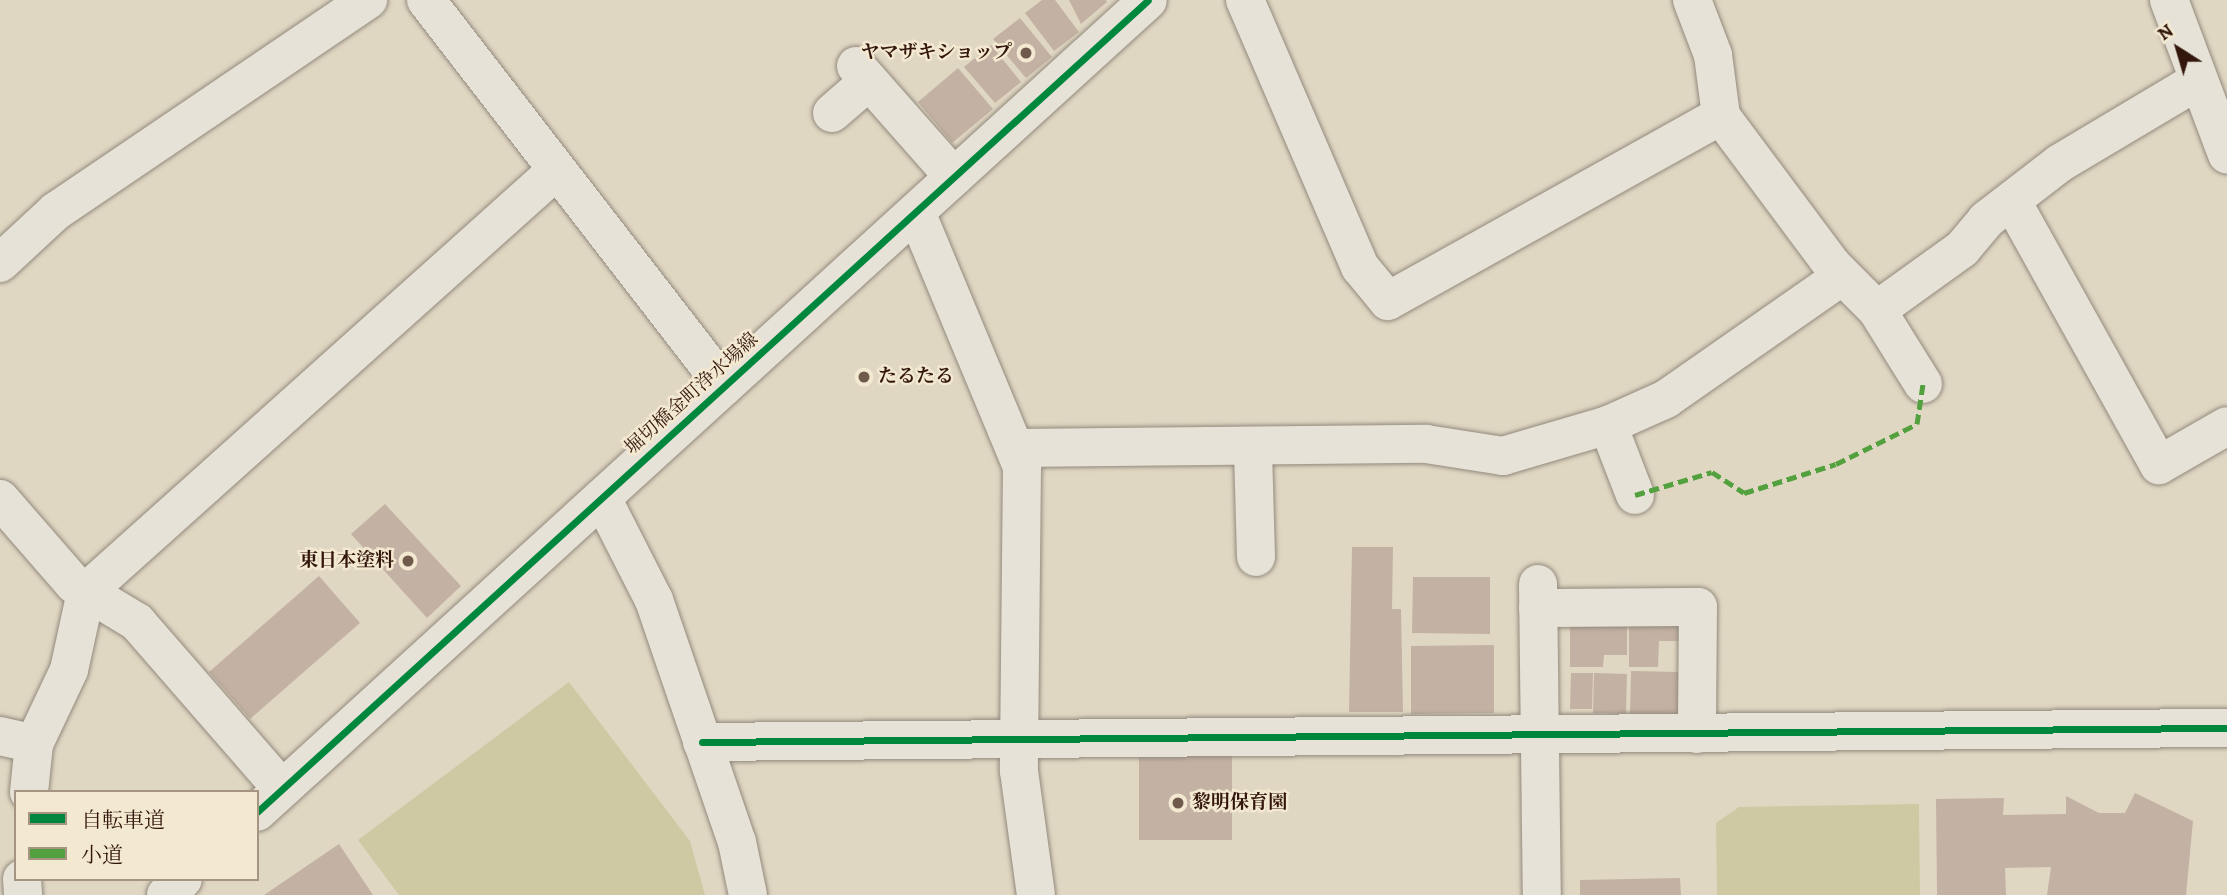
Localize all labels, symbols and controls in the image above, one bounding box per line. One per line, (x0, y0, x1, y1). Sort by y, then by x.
north arrow (2143, 14, 2213, 84)
text: N (2152, 18, 2179, 47)
place label: ヤマザキショップ (860, 42, 1012, 64)
marker: ヤマザキショップ (1018, 45, 1034, 61)
street label: 堀切橋金町浄水場線 (621, 328, 763, 460)
place label: たるたる (878, 366, 954, 388)
marker: たるたる (856, 369, 872, 385)
place label: 東日本塗料 (299, 550, 394, 572)
marker: 東日本塗料 (400, 553, 416, 569)
legend (14, 790, 259, 881)
place label: 黎明保育園 (1192, 792, 1287, 814)
marker: 黎明保育園 (1170, 795, 1186, 811)
text: 自転車道 (81, 806, 165, 834)
text: 小道 (81, 841, 123, 869)

